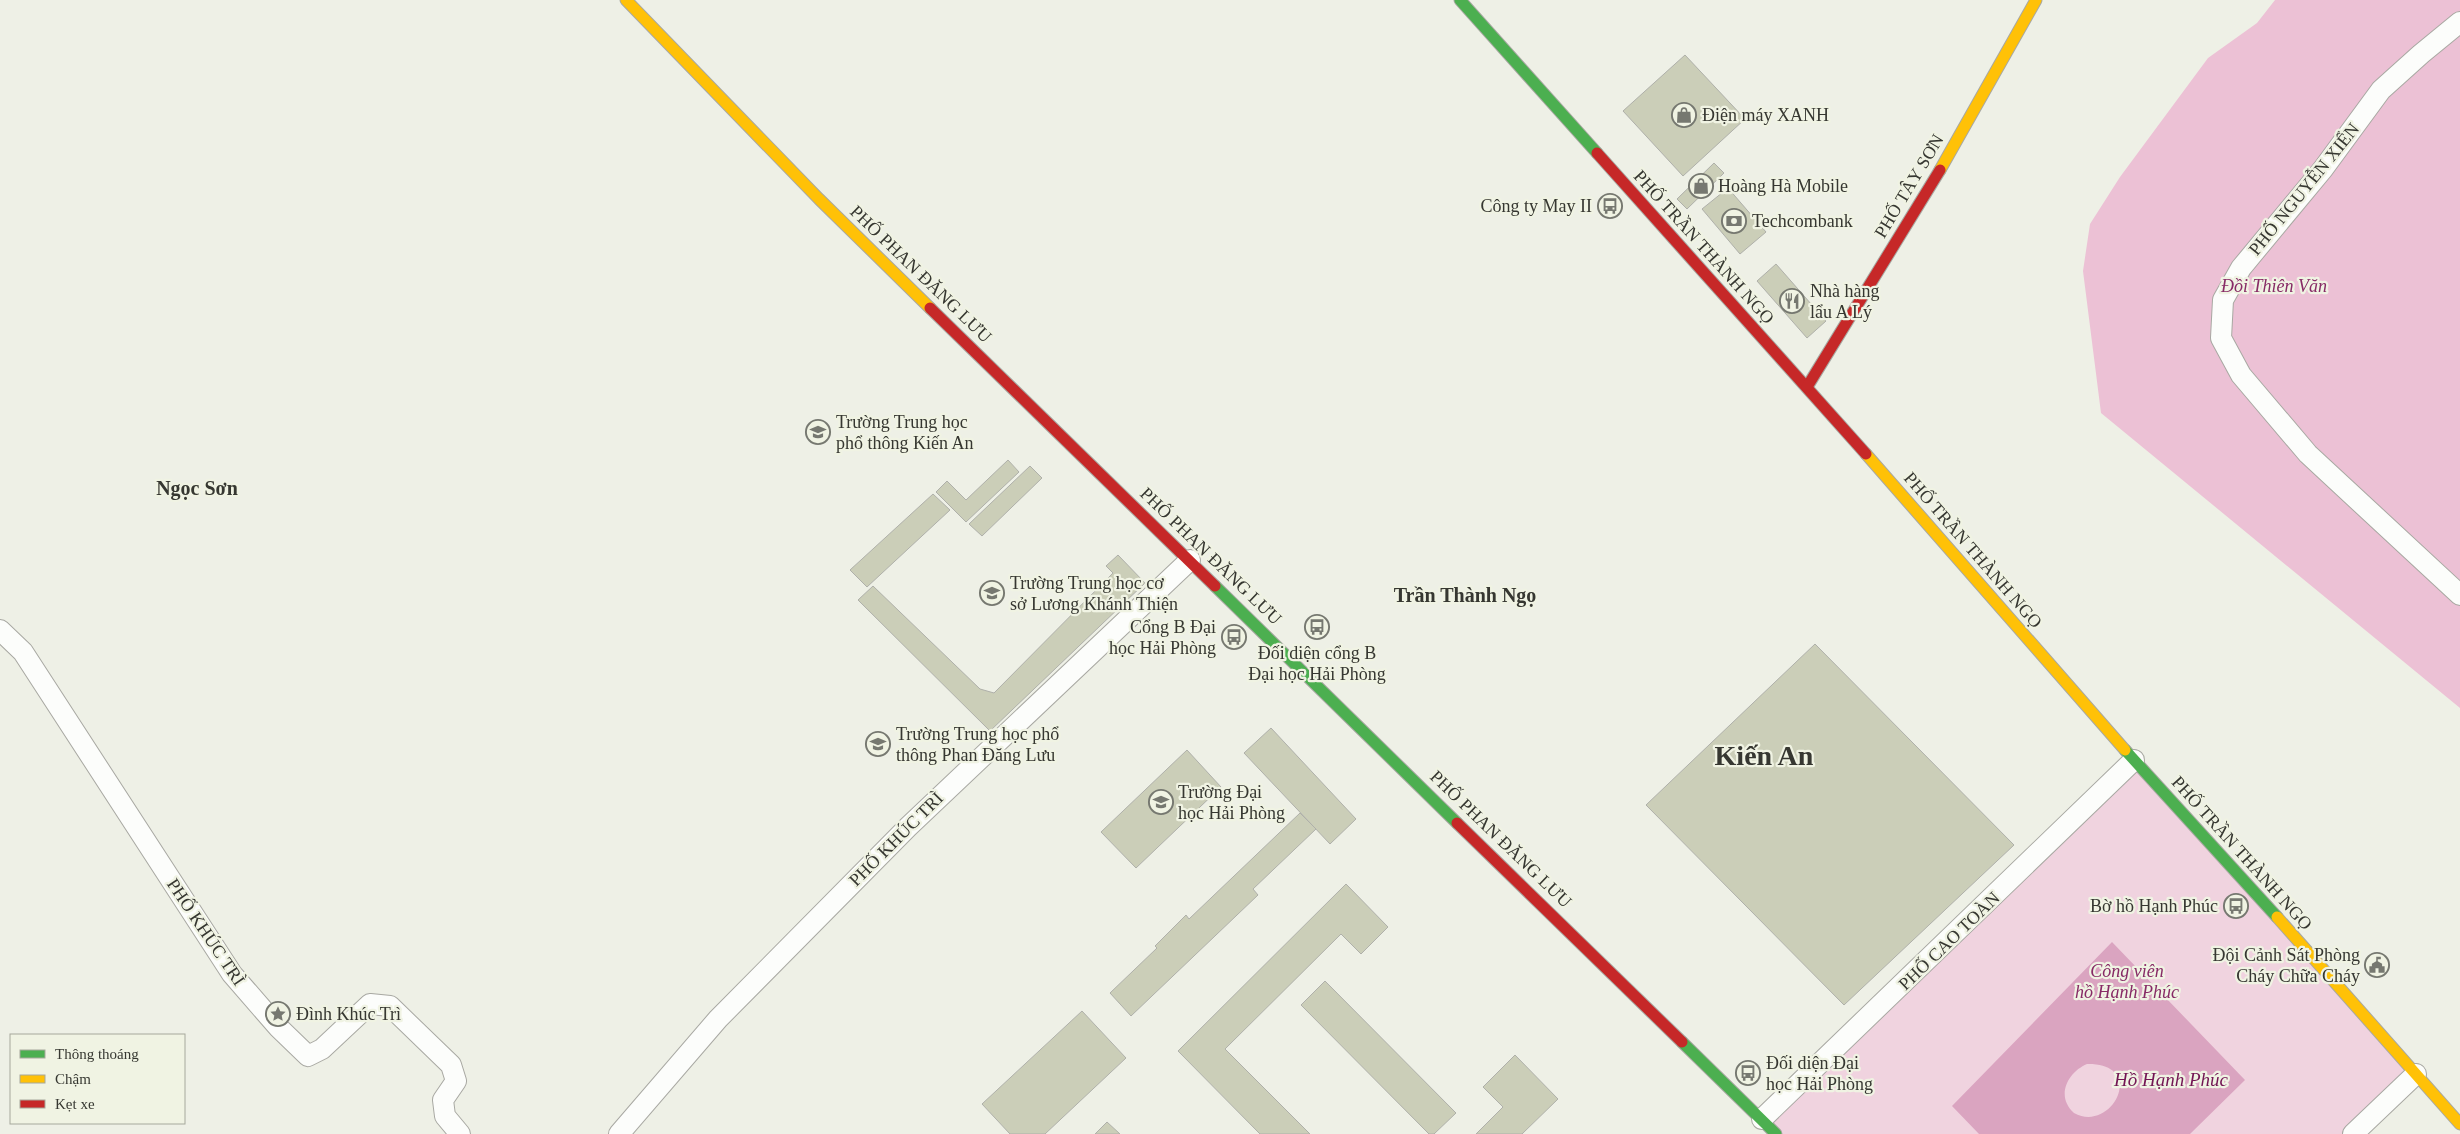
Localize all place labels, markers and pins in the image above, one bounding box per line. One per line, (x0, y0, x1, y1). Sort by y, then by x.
shop icon: Điện máy XANH (1671, 102, 1697, 128)
place label: Điện máy XANH (1702, 105, 1829, 125)
shop icon: Hoàng Hà Mobile (1688, 173, 1714, 199)
place label: Hoàng Hà Mobile (1718, 176, 1848, 196)
bus stop icon: Công ty May II (1597, 193, 1623, 219)
place label: Công ty May II (1481, 196, 1592, 216)
bank icon: Techcombank (1721, 208, 1747, 234)
place label: Techcombank (1752, 211, 1853, 231)
place label: Nhà hàng lẩu A Lý (1810, 281, 1879, 322)
restaurant icon: Nhà hàng lẩu A Lý (1779, 288, 1805, 314)
place label: Trường Trung học phổ thông Kiến An (836, 412, 974, 453)
school or university icon: Trường Trung học phổ thông Kiến An (805, 419, 831, 445)
place label: Trường Trung học cơ sở Lương Khánh Thiện (1010, 573, 1178, 614)
school or university icon: Trường Trung học cơ sở Lương Khánh Thiện (979, 580, 1005, 606)
bus stop icon: Đối diện cổng B Đại học Hải Phòng (1304, 614, 1330, 640)
place label: Cổng B Đại học Hải Phòng (1109, 617, 1216, 658)
bus stop icon: Cổng B Đại học Hải Phòng (1221, 624, 1247, 650)
place label: Đối diện cổng B Đại học Hải Phòng (1248, 643, 1386, 684)
place label: Trường Trung học phổ thông Phan Đăng Lưu (896, 724, 1059, 765)
school or university icon: Trường Trung học phổ thông Phan Đăng Lưu (865, 731, 891, 757)
place label: Trường Đại học Hải Phòng (1178, 782, 1285, 823)
school or university icon: Trường Đại học Hải Phòng (1148, 789, 1174, 815)
bus stop icon: Bờ hồ Hạnh Phúc (2223, 893, 2249, 919)
place label: Bờ hồ Hạnh Phúc (2090, 896, 2218, 916)
place label: Đội Cảnh Sát Phòng Cháy Chữa Cháy (2212, 945, 2360, 986)
public building icon: Đội Cảnh Sát Phòng Cháy Chữa Cháy (2364, 952, 2390, 978)
place icon: Đình Khúc Trì (265, 1001, 291, 1027)
place label: Đình Khúc Trì (296, 1004, 401, 1024)
place label: Đối diện Đại học Hải Phòng (1766, 1053, 1873, 1094)
bus stop icon: Đối diện Đại học Hải Phòng (1735, 1060, 1761, 1086)

